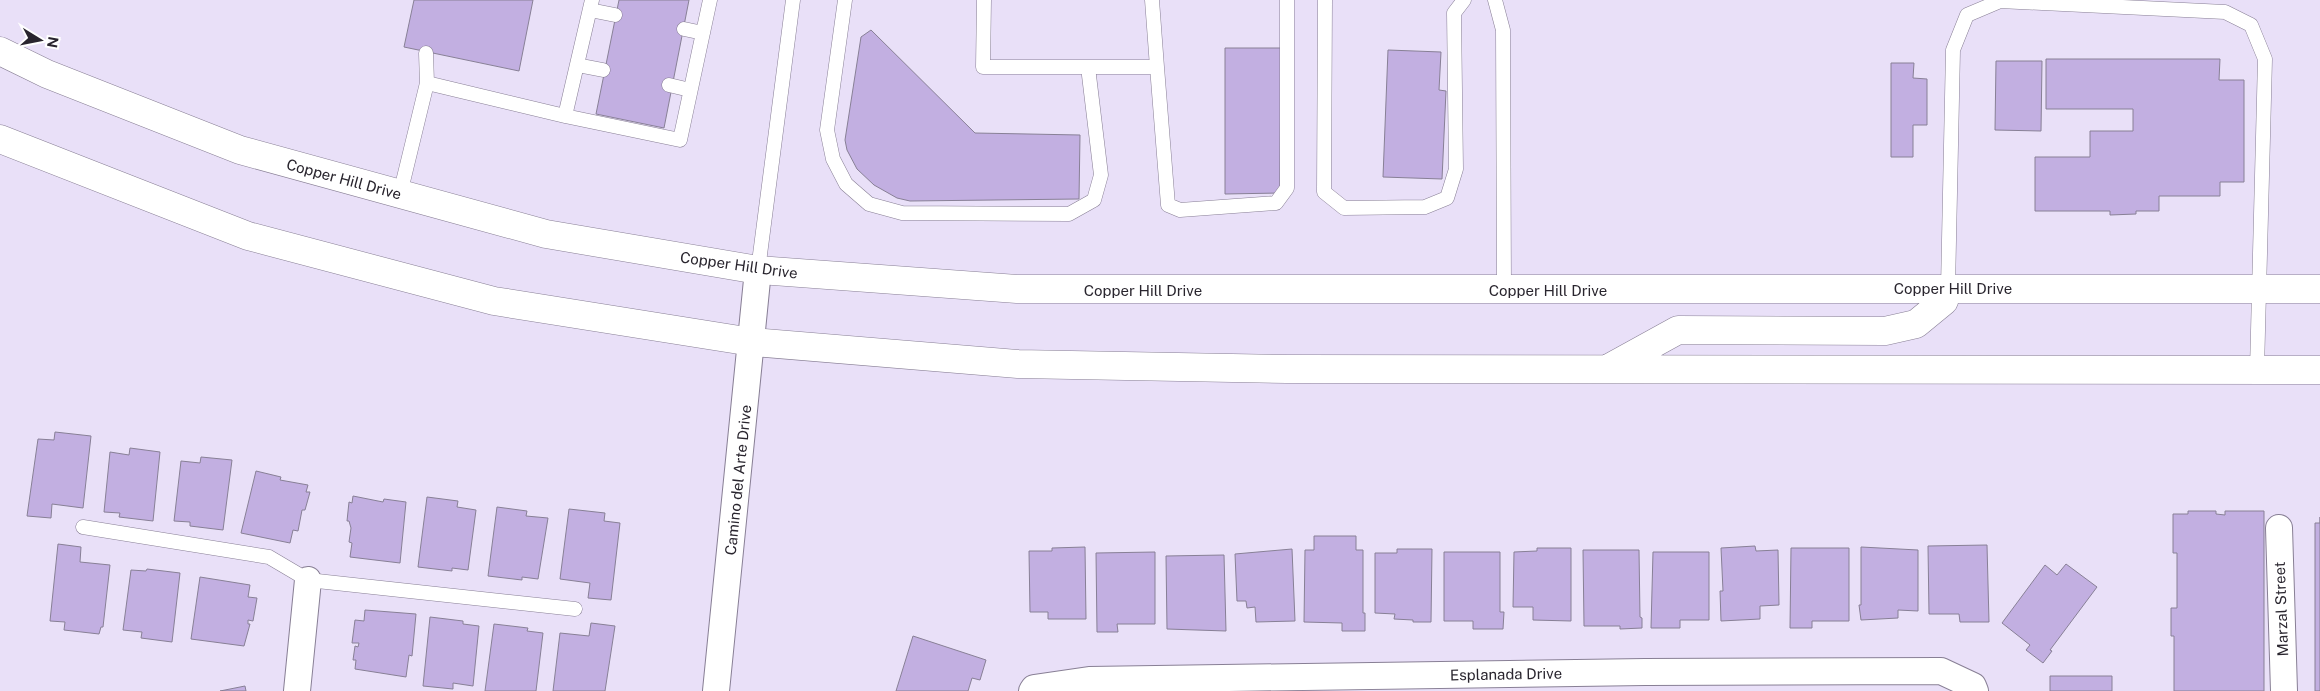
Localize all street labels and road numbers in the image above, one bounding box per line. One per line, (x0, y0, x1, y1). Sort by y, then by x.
street label: Copper Hill Drive (285, 155, 403, 203)
street label: Copper Hill Drive (679, 248, 799, 282)
street label: Copper Hill Drive (1894, 280, 2012, 297)
street label: Copper Hill Drive (1084, 282, 1202, 299)
street label: Copper Hill Drive (1489, 282, 1607, 299)
street label: Camino del Arte Drive (722, 404, 754, 556)
street label: Marzal Street (2271, 561, 2291, 657)
street label: Esplanada Drive (1450, 665, 1562, 683)

